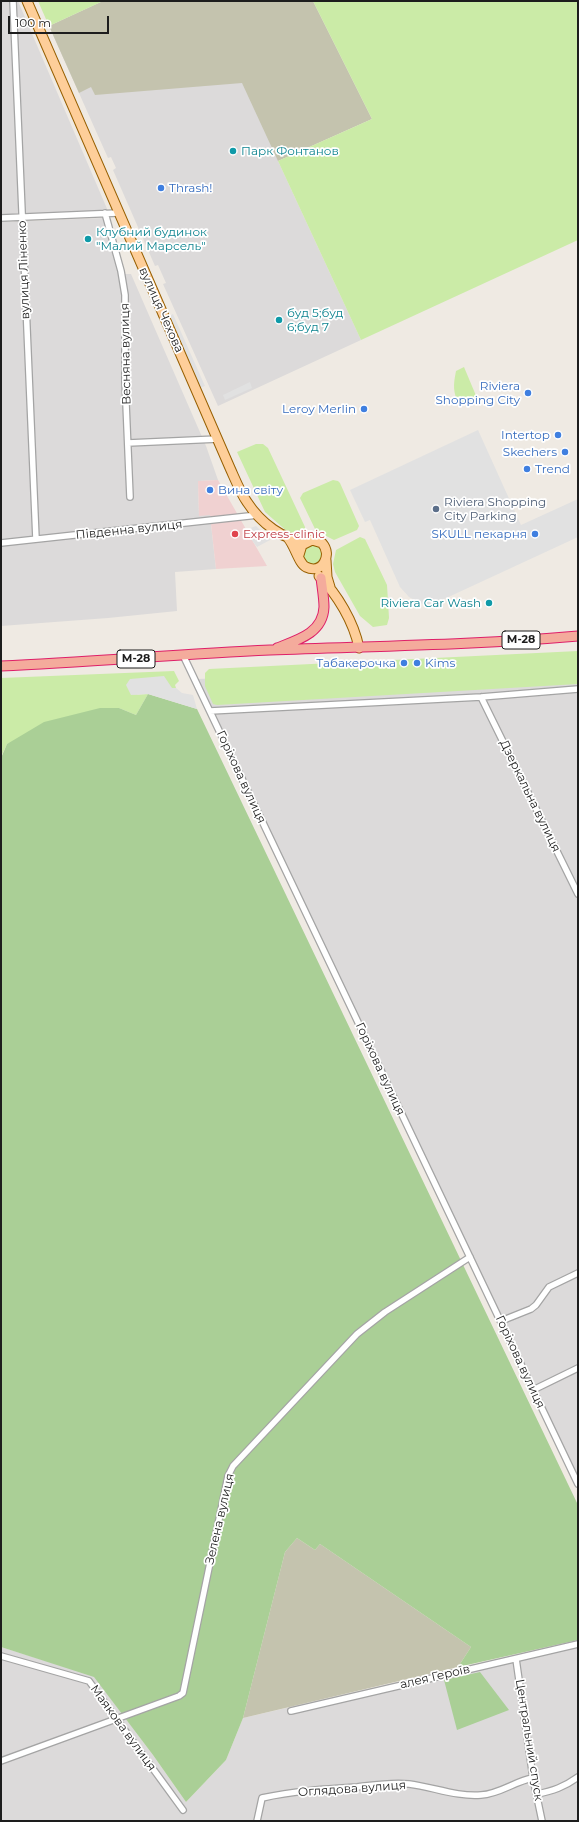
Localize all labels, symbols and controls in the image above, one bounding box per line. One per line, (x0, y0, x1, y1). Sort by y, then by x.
scale bar (10, 8, 111, 34)
text: 100 m (15, 15, 51, 30)
place label: Парк Фонтанов (241, 144, 339, 158)
marker: Парк Фонтанов (228, 146, 238, 156)
place label: Thrash! (169, 181, 212, 195)
marker: Thrash! (156, 183, 166, 193)
street label: вулиця Ліненко (15, 220, 33, 320)
place label: Клубний будинок "Малий Марсель" (96, 225, 207, 253)
marker: Клубний будинок "Малий Марсель" (83, 234, 93, 244)
street label: вулиця Чехова (136, 265, 186, 355)
street label: Весняна вулиця (118, 303, 134, 405)
place label: буд 5;буд 6;буд 7 (287, 306, 343, 334)
marker: буд 5;буд 6;буд 7 (274, 315, 284, 325)
place label: Riviera Shopping City (435, 379, 520, 407)
marker: Riviera Shopping City (523, 388, 533, 398)
place label: Leroy Merlin (282, 402, 356, 416)
marker: Leroy Merlin (359, 404, 369, 414)
place label: Intertop (501, 428, 550, 442)
marker: Intertop (553, 430, 563, 440)
place label: Skechers (503, 445, 557, 459)
marker: Skechers (560, 447, 570, 457)
place label: Trend (535, 462, 570, 476)
marker: Trend (522, 464, 532, 474)
place label: Вина світу (218, 483, 283, 497)
marker: Вина світу (205, 485, 215, 495)
place label: Riviera Shopping City Parking (444, 495, 546, 523)
marker: Riviera Shopping City Parking (431, 504, 441, 514)
street label: Південна вулиця (75, 517, 183, 543)
place label: Express-clinic (243, 527, 325, 541)
place label: SKULL пекарня (431, 527, 527, 541)
marker: Express-clinic (230, 529, 240, 539)
marker: SKULL пекарня (530, 529, 540, 539)
place label: Riviera Car Wash (380, 596, 481, 610)
marker: Riviera Car Wash (484, 598, 494, 608)
road number: М-28 (502, 631, 540, 649)
road number: М-28 (117, 650, 155, 668)
place label: Табакерочка (316, 656, 396, 670)
place label: Kims (425, 656, 455, 670)
marker: Табакерочка (399, 658, 409, 668)
marker: Kims (412, 658, 422, 668)
street label: Горіхова вулиця (213, 728, 269, 826)
street label: Дзеркальна вулиця (497, 738, 563, 854)
street label: Горіхова вулиця (352, 1020, 408, 1118)
street label: Горіхова вулиця (492, 1313, 548, 1411)
street label: Зелена вулиця (203, 1472, 237, 1566)
street label: алея Героїв (399, 1662, 471, 1692)
street label: Центральний спуск (512, 1678, 546, 1802)
street label: Маякова вулиця (87, 1682, 159, 1774)
street label: Оглядова вулиця (297, 1778, 407, 1800)

